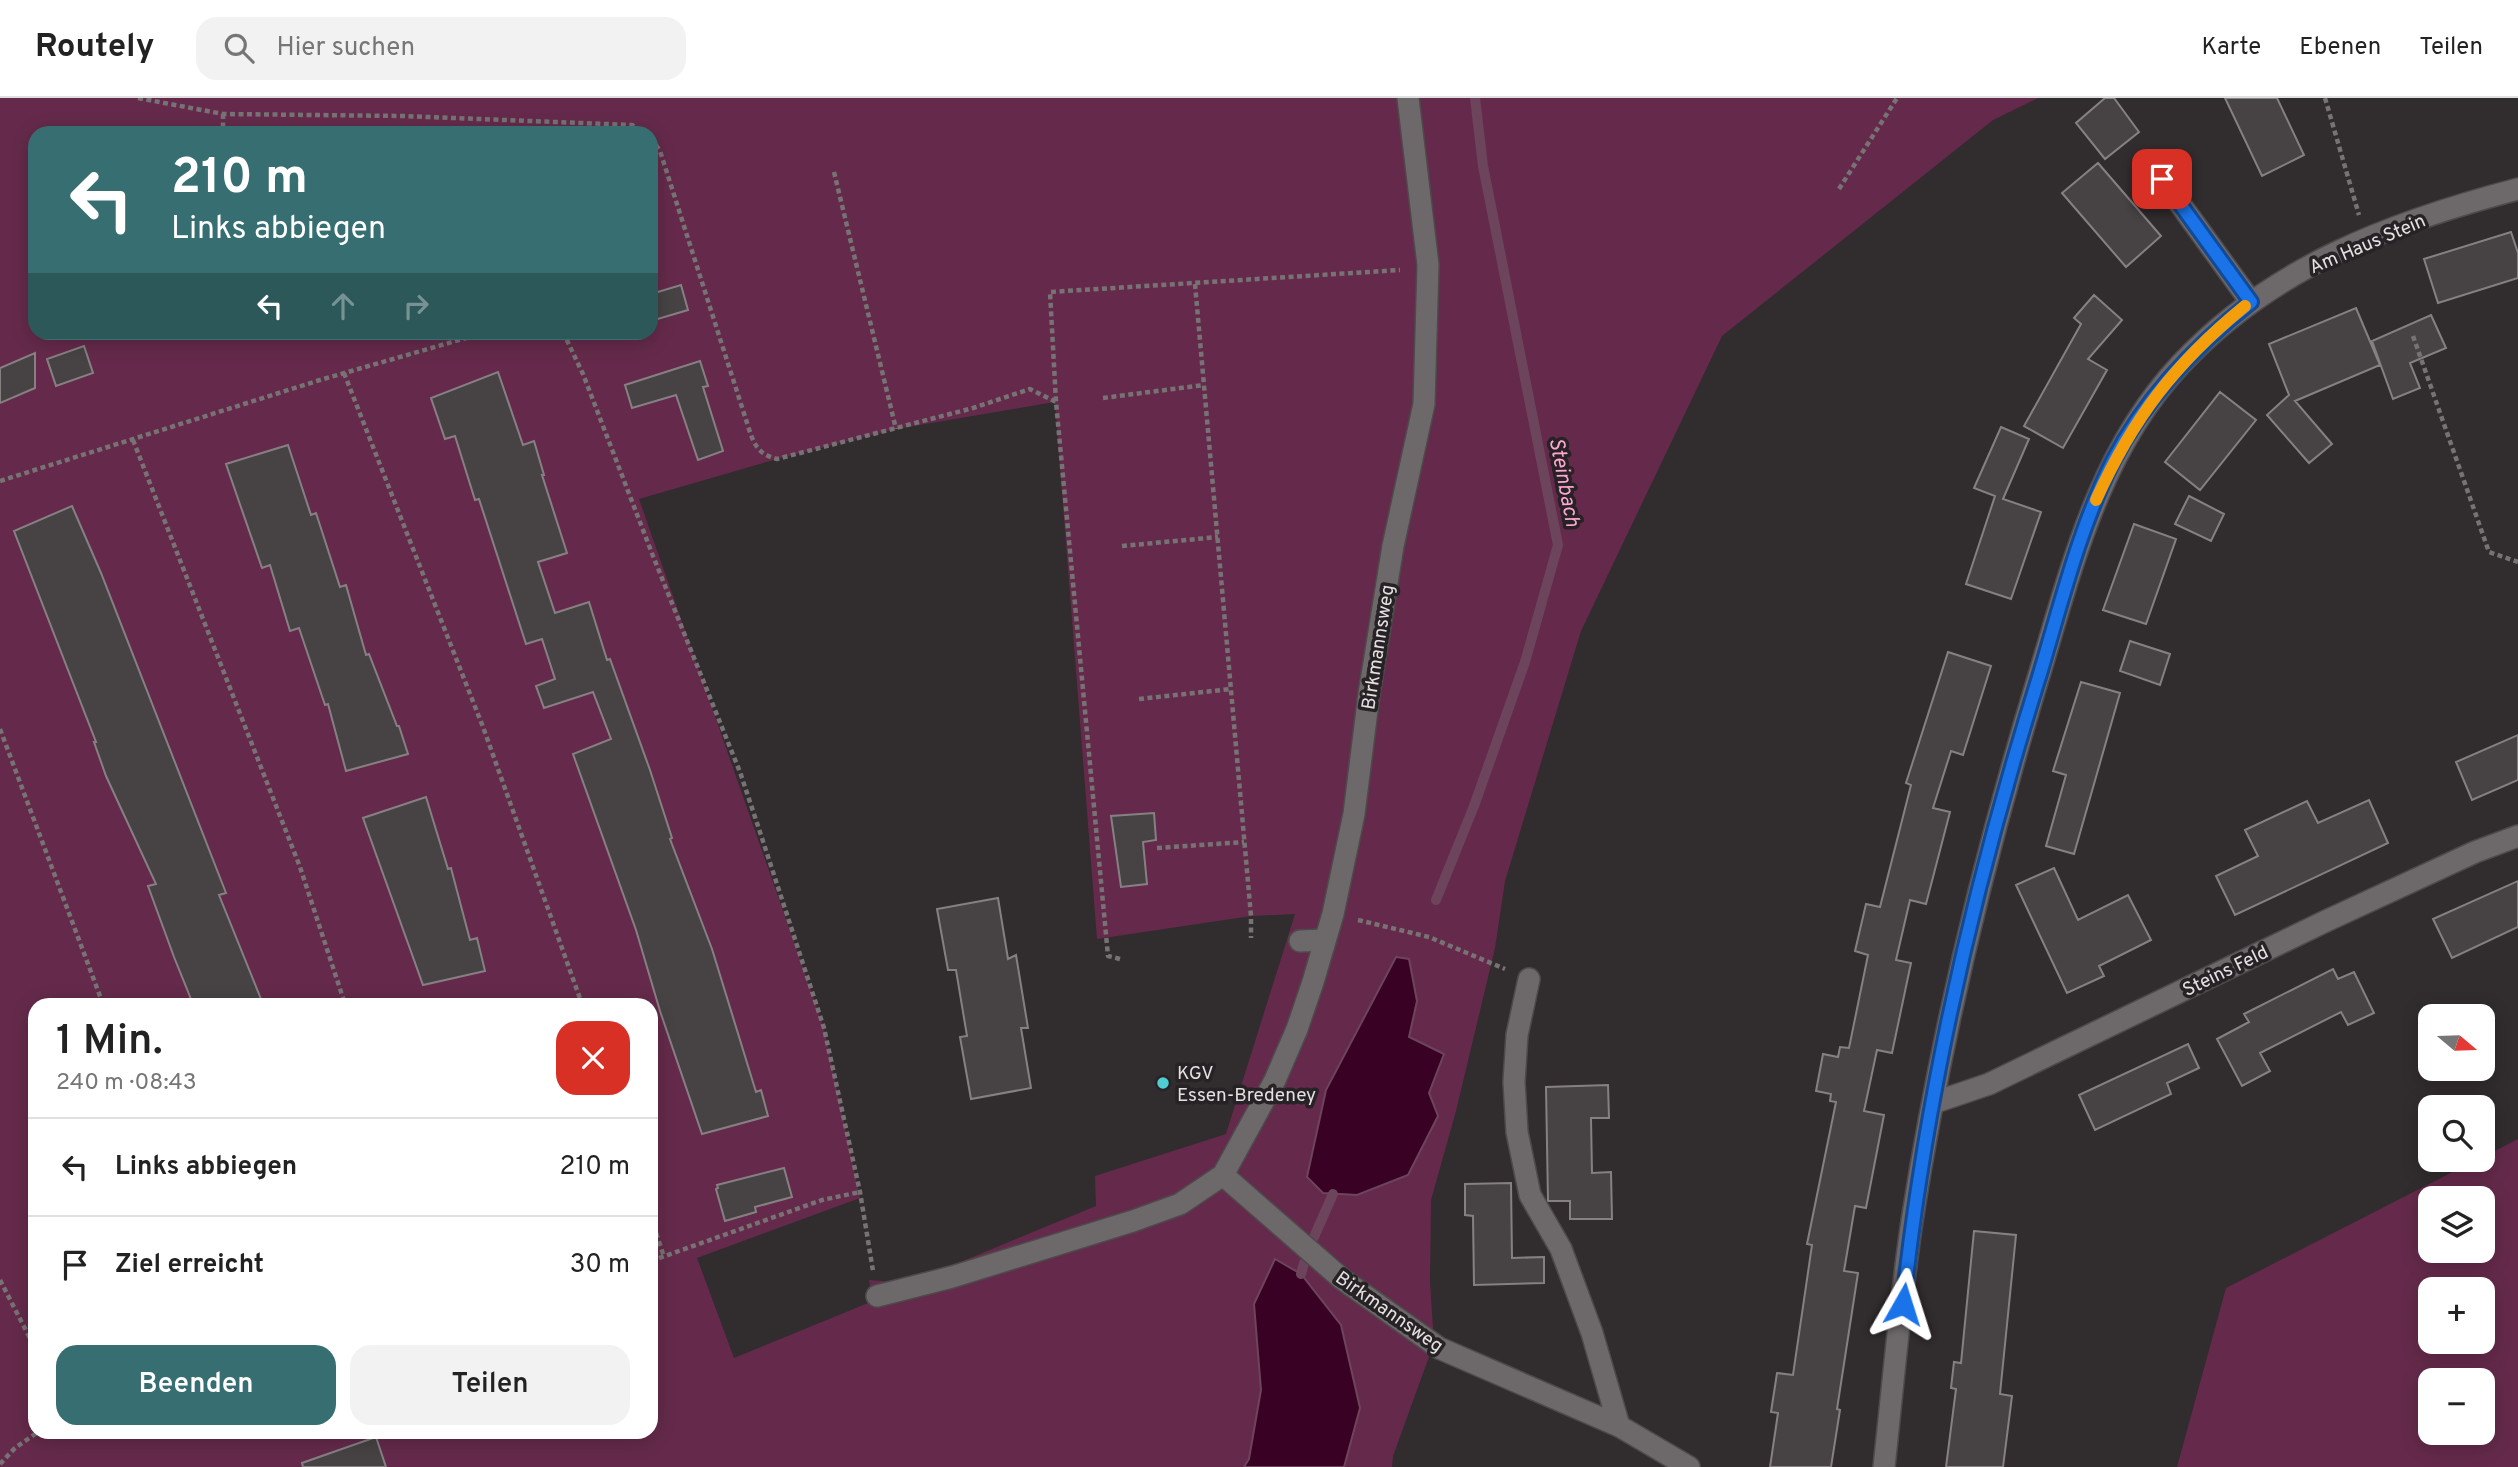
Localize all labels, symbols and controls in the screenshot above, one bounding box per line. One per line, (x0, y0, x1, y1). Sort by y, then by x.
search box (196, 17, 686, 80)
text: Routely (35, 27, 154, 69)
icon: search (220, 29, 258, 67)
text: Hier suchen (276, 32, 415, 65)
text: Karte (2201, 33, 2261, 63)
text: Ebenen (2299, 33, 2381, 63)
text: Teilen (2419, 33, 2483, 63)
text: 210 m (171, 149, 308, 211)
pin (2132, 149, 2192, 209)
icon: left (56, 154, 147, 245)
icon: arrive (2143, 160, 2181, 198)
text: Links abbiegen (171, 210, 386, 250)
street label: Am Haus Stein (2306, 210, 2430, 280)
icon: left (251, 287, 289, 325)
icon: ahead (324, 287, 362, 325)
icon: right (397, 287, 435, 325)
water label: Steinbach (1542, 435, 1586, 530)
street label: Birkmannsweg (1357, 583, 1401, 712)
street label: Steins Feld (2179, 941, 2273, 1003)
north arrow (2418, 1004, 2496, 1082)
map controls (2418, 1004, 2495, 1445)
text: 1 Min. (56, 1016, 163, 1069)
button: close (556, 1021, 630, 1095)
place label: KGV Essen-Bredeney (1177, 1062, 1316, 1108)
text: 240 m · 08:43 (56, 1069, 197, 1098)
marker: KGV Essen-Bredeney (1155, 1075, 1171, 1091)
button: search (2418, 1095, 2495, 1172)
icon: left (56, 1148, 94, 1186)
text: Links abbiegen (115, 1151, 297, 1184)
text: 210 m (560, 1151, 630, 1184)
button: layers (2418, 1186, 2495, 1263)
icon: arrive (56, 1246, 94, 1284)
text: Ziel erreicht (115, 1249, 264, 1282)
text: 30 m (570, 1249, 630, 1282)
street label: Birkmannsweg (1330, 1267, 1447, 1359)
position arrow (1866, 1267, 1940, 1341)
button: + (2418, 1277, 2495, 1354)
button: Beenden (56, 1345, 336, 1425)
button: Teilen (350, 1345, 630, 1425)
button: − (2418, 1368, 2495, 1445)

